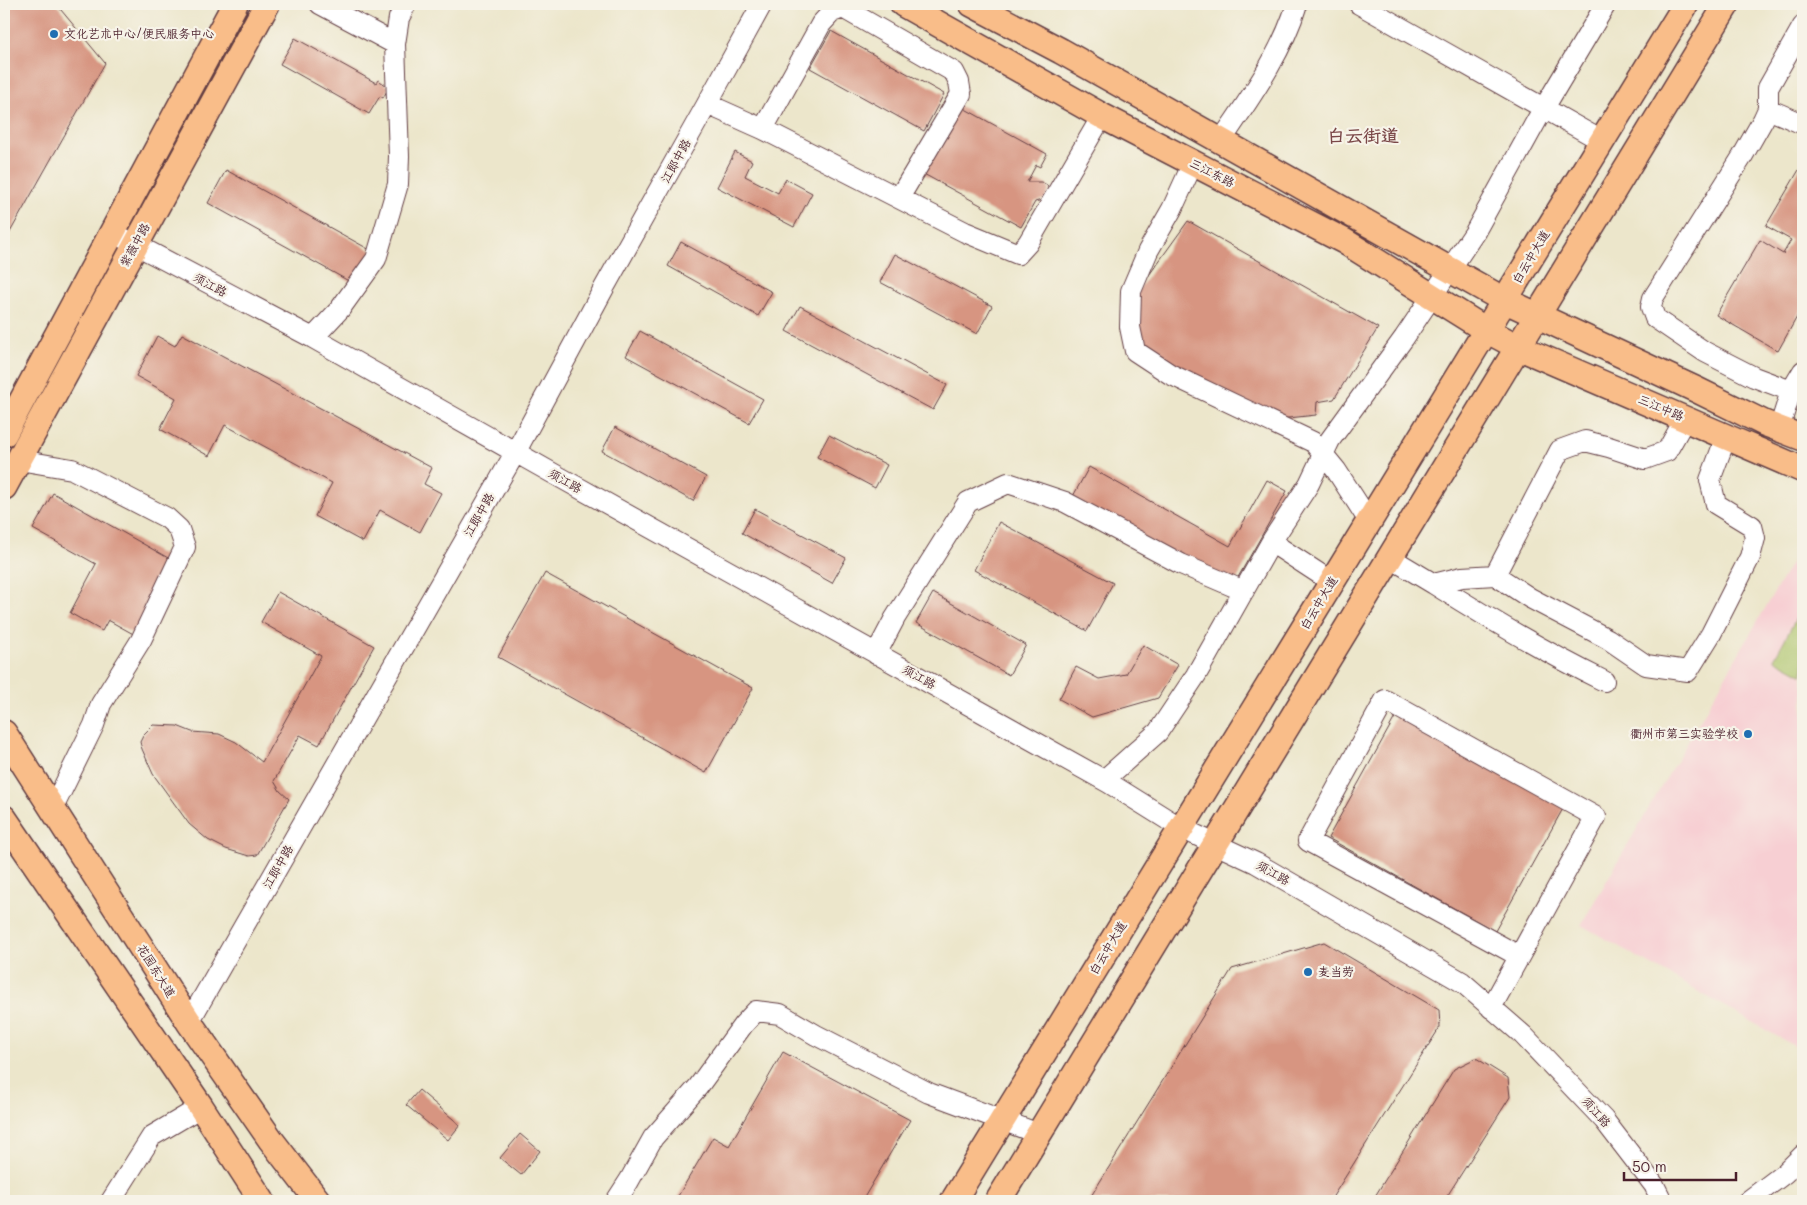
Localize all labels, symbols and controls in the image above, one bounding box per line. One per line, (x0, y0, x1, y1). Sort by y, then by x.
place label: 文化艺术中心/便民服务中心 (64, 25, 214, 41)
marker: 文化艺术中心/便民服务中心 (48, 28, 60, 40)
district label: 白云街道 (1327, 123, 1399, 147)
street label: 江郎中路 (656, 136, 694, 185)
street label: 三江东路 (1187, 154, 1237, 190)
street label: 紫薇中路 (115, 220, 153, 269)
street label: 白云中大道 (1508, 227, 1552, 286)
street label: 须江路 (191, 269, 230, 300)
street label: 三江中路 (1636, 390, 1687, 424)
street label: 须江路 (546, 464, 585, 496)
street label: 江郎中路 (459, 490, 497, 539)
street label: 白云中大道 (1296, 573, 1340, 632)
street label: 须江路 (900, 660, 939, 692)
place label: 衢州市第三实验学校 (1630, 725, 1738, 741)
marker: 衢州市第三实验学校 (1742, 728, 1754, 740)
street label: 江郎中路 (258, 842, 296, 891)
street label: 须江路 (1254, 856, 1293, 888)
street label: 白云中大道 (1085, 918, 1129, 977)
street label: 花园东大道 (134, 941, 180, 1000)
place label: 麦当劳 (1318, 963, 1354, 979)
marker: 麦当劳 (1302, 966, 1314, 978)
street label: 须江路 (1579, 1093, 1615, 1130)
scale bar (1624, 1150, 1737, 1182)
text: 50 m (1632, 1156, 1667, 1176)

